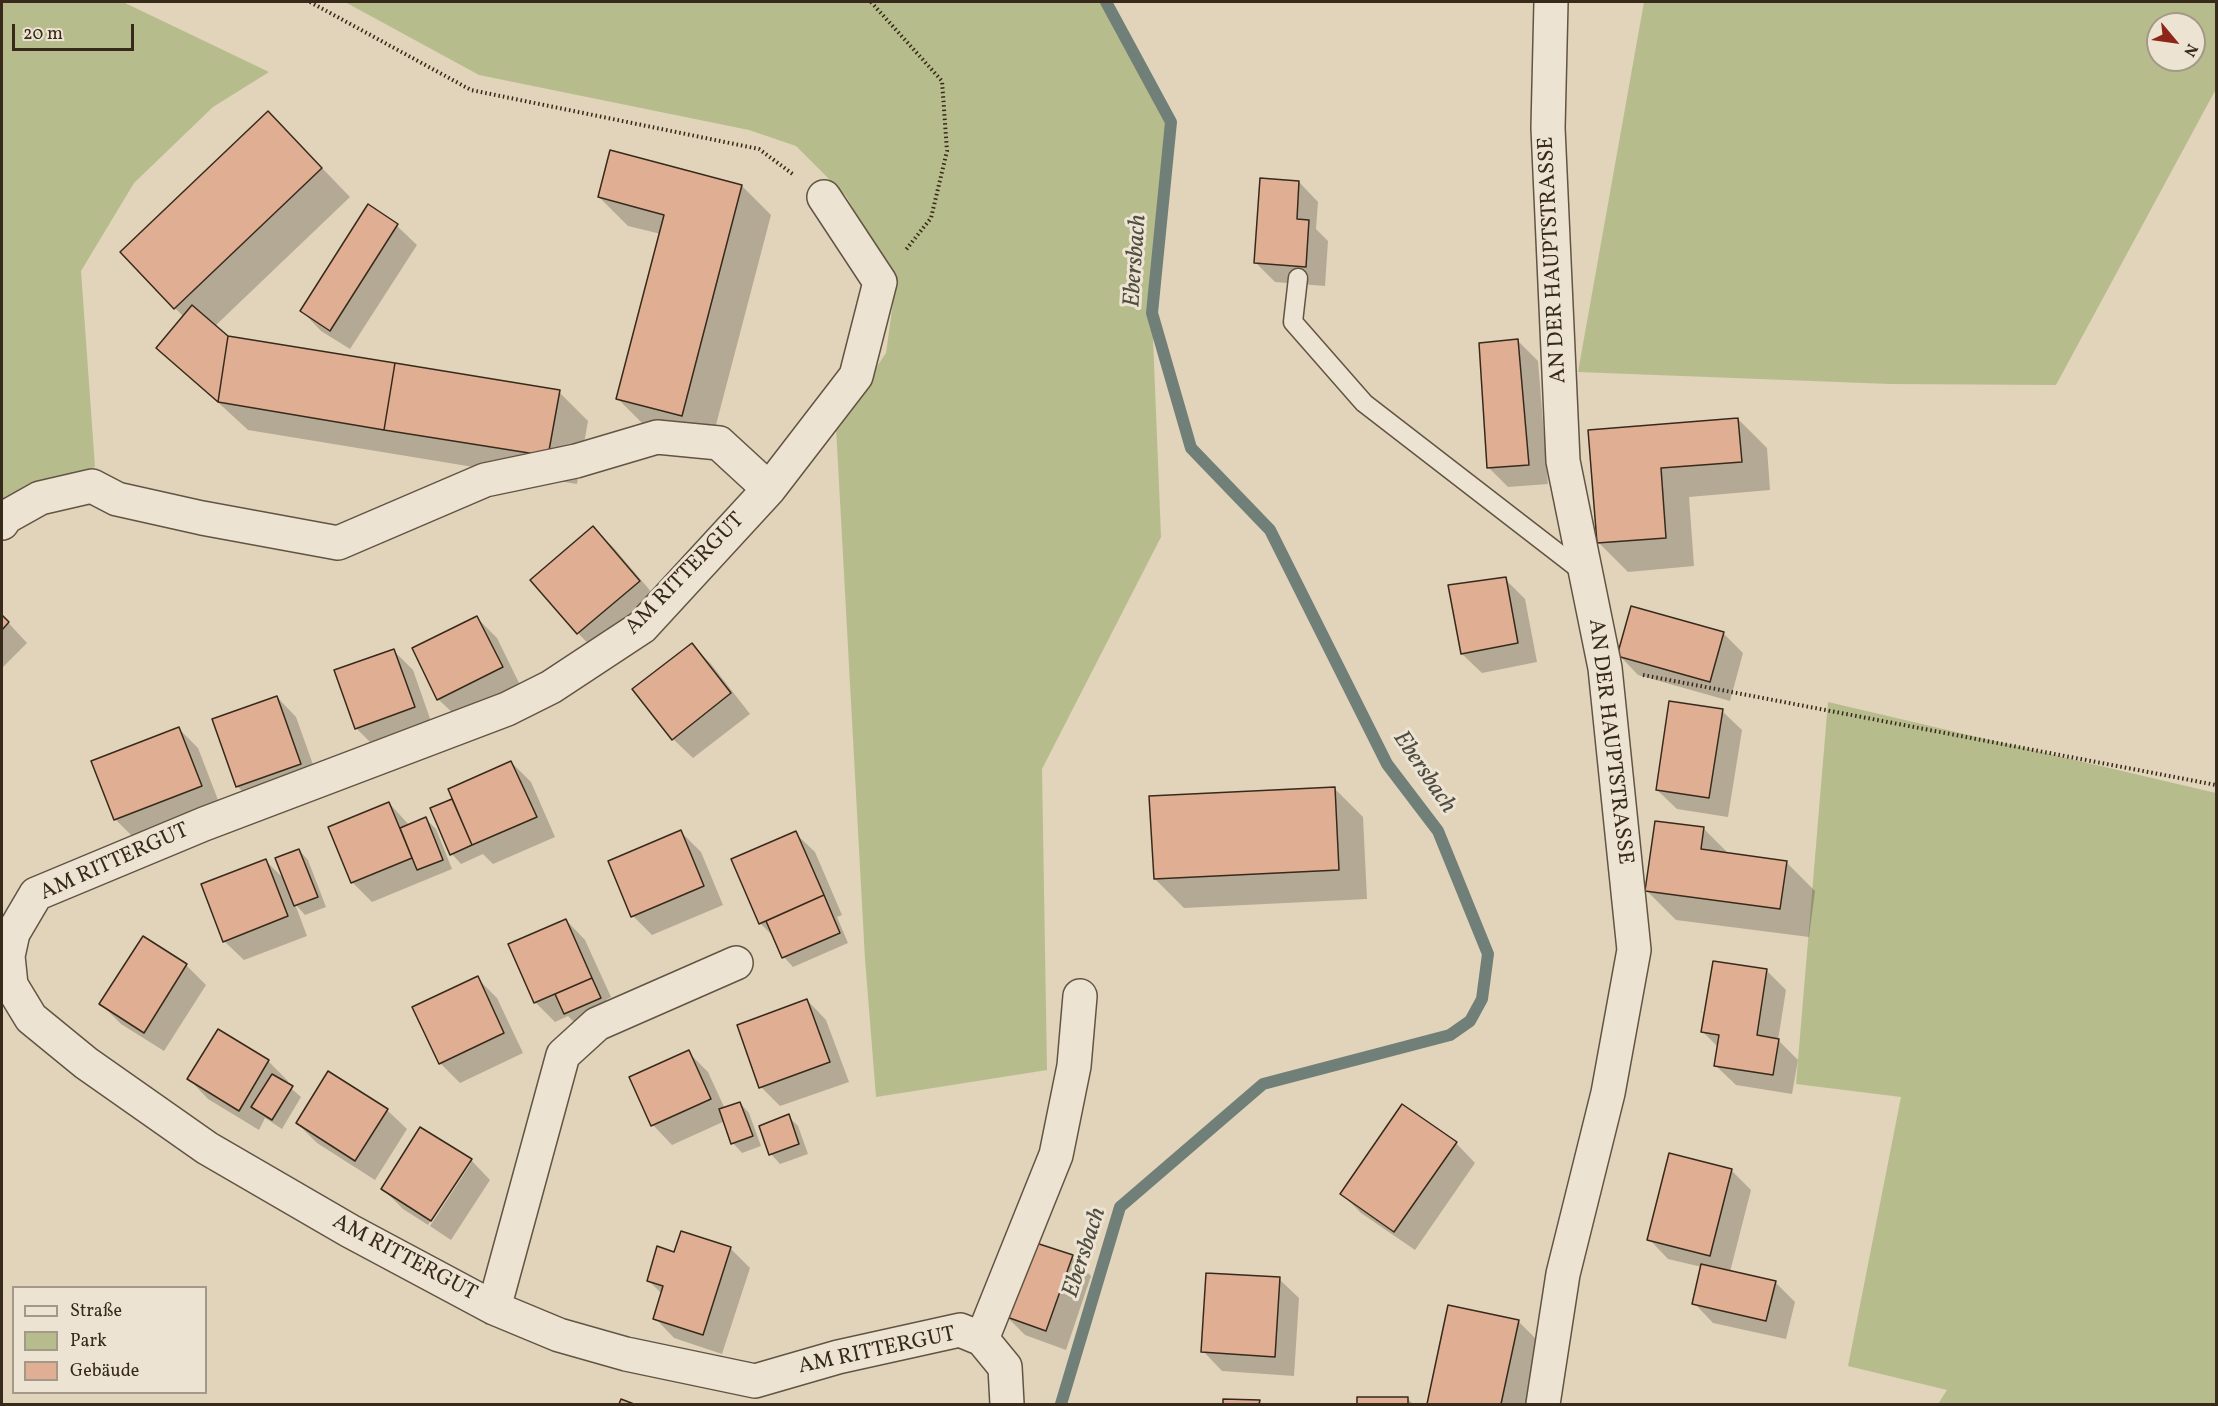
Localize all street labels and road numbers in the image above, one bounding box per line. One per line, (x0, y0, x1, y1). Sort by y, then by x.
street label: AN DER HAUPTSTRASSE (1534, 136, 1574, 384)
street label: AM RITTERGUT (621, 508, 751, 642)
street label: AN DER HAUPTSTRASSE (1581, 618, 1637, 866)
street label: AM RITTERGUT (37, 818, 193, 908)
street label: AM RITTERGUT (327, 1210, 481, 1308)
street label: AM RITTERGUT (796, 1322, 958, 1382)

